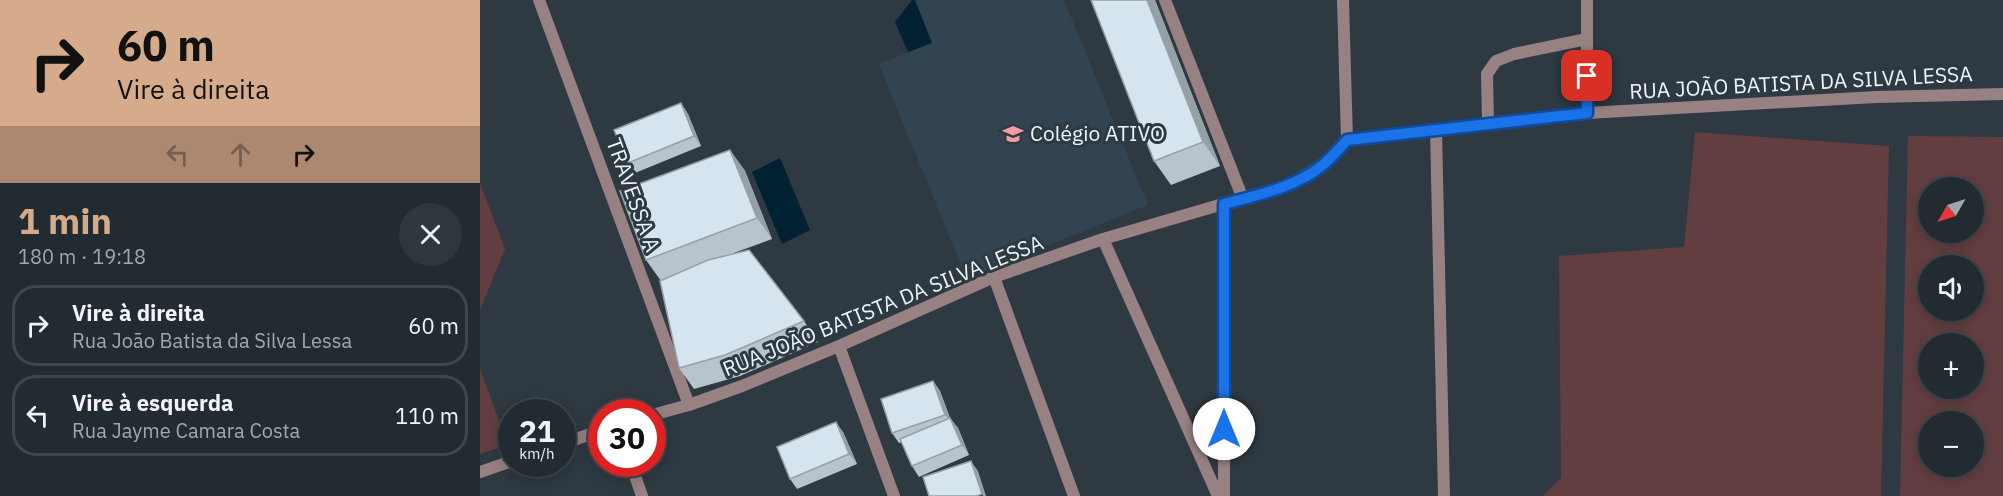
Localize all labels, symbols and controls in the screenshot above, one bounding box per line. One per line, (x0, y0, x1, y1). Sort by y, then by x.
text: 60 m (117, 18, 215, 73)
icon: right (18, 24, 96, 102)
pin (1561, 50, 1612, 101)
icon: arrive (1570, 59, 1603, 92)
street label: RUA JOÃO BATISTA DA SILVA LESSA (1629, 59, 1973, 105)
text: Vire à direita (117, 71, 270, 106)
place label: Colégio ATIVO (1030, 119, 1165, 147)
school or university icon: Colégio ATIVO (1001, 122, 1025, 146)
street label: TRAVESSA A (600, 134, 667, 255)
icon: left (161, 138, 194, 171)
icon: ahead (224, 138, 257, 171)
icon: right (287, 138, 320, 171)
north arrow (1918, 177, 1984, 243)
map controls (1918, 177, 1984, 477)
text: 1 min (18, 197, 112, 244)
button: close (399, 203, 462, 266)
street label: RUA JOÃO BATISTA DA SILVA LESSA (718, 228, 1047, 382)
text: 180 m · 19:18 (18, 243, 146, 270)
button: sound (1918, 255, 1984, 321)
text: Vire à direita (72, 298, 205, 327)
icon: right (21, 309, 54, 342)
text: 60 m (408, 311, 459, 340)
text: Rua João Batista da Silva Lessa (72, 327, 352, 354)
button: + (1918, 333, 1984, 399)
text: Vire à esquerda (72, 388, 234, 417)
position arrow (1192, 397, 1256, 461)
icon: left (21, 399, 54, 432)
speed limit sign: 30 (588, 399, 666, 477)
text: 110 m (395, 401, 459, 430)
text: 21 (519, 411, 555, 450)
button: − (1918, 411, 1984, 477)
text: Rua Jayme Camara Costa (72, 417, 300, 444)
text: km/h (519, 444, 555, 463)

